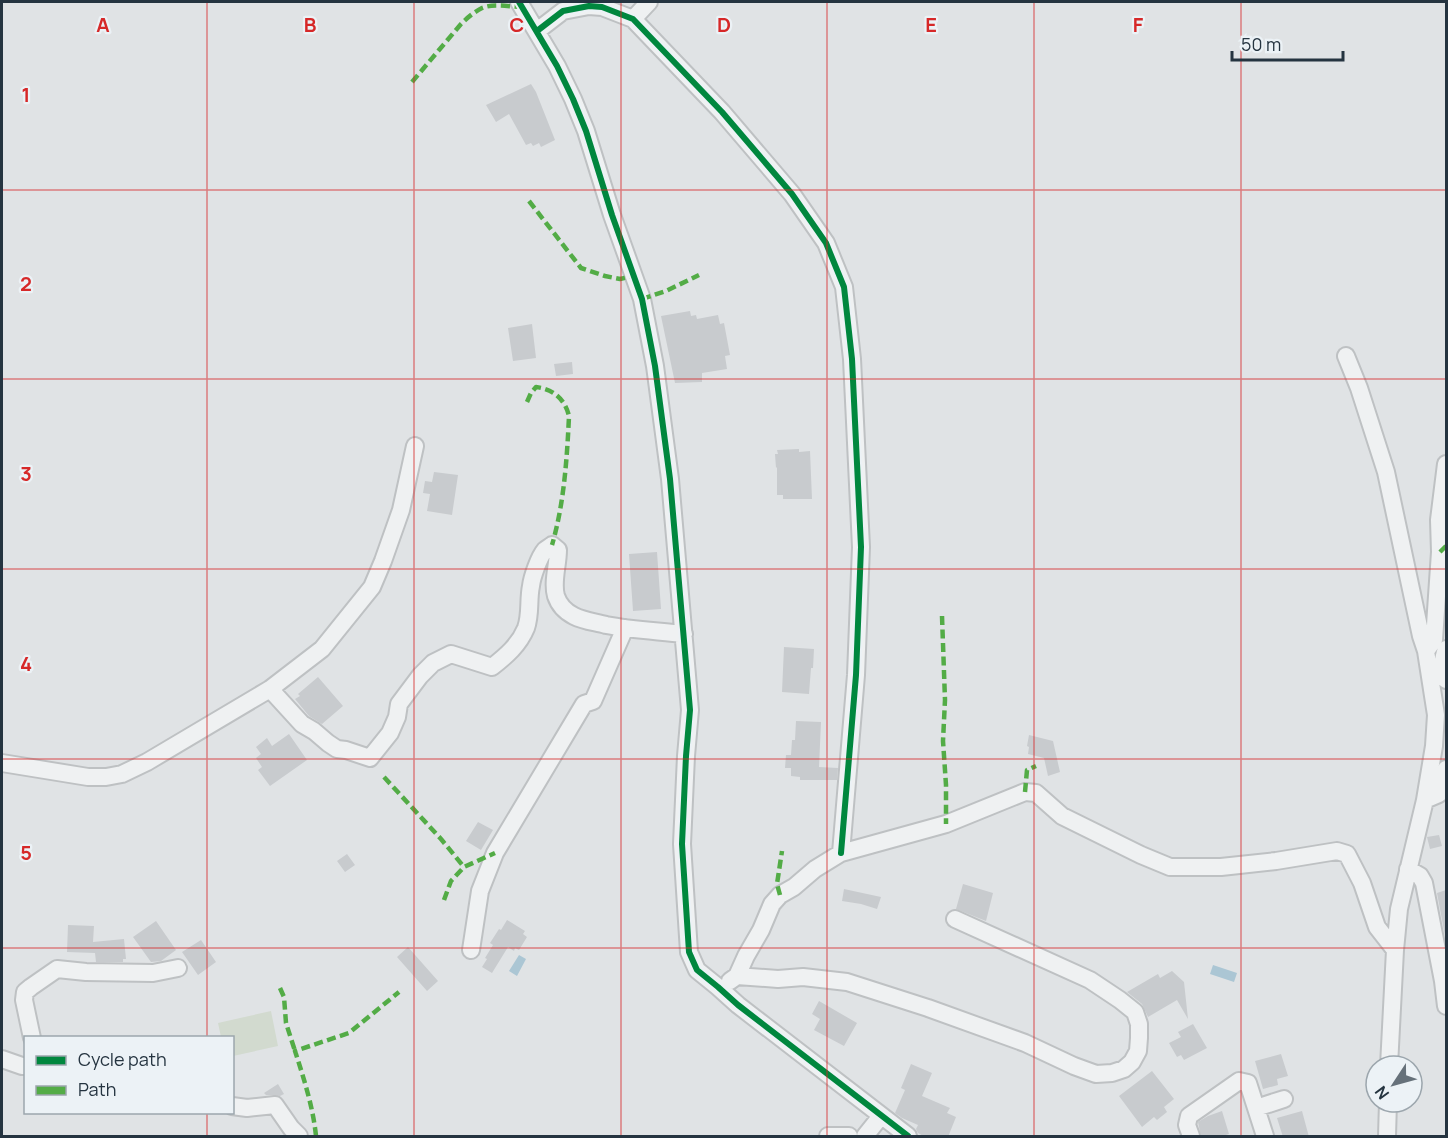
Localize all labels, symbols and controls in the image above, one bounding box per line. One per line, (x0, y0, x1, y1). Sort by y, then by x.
text: A (96, 11, 110, 38)
text: B (304, 11, 317, 38)
text: C (510, 11, 524, 38)
text: D (717, 11, 731, 38)
text: E (925, 11, 937, 38)
text: F (1133, 11, 1144, 38)
scale bar (1232, 24, 1343, 62)
text: 50 m (1241, 32, 1281, 56)
text: 1 (22, 81, 30, 108)
text: 2 (20, 270, 32, 297)
text: 3 (20, 460, 32, 487)
text: 4 (20, 650, 32, 677)
text: 5 (20, 839, 32, 866)
legend (24, 1036, 234, 1114)
text: Cycle path (78, 1047, 167, 1071)
north arrow (1364, 1054, 1424, 1114)
text: Path (78, 1077, 116, 1101)
text: N (1370, 1082, 1394, 1104)

